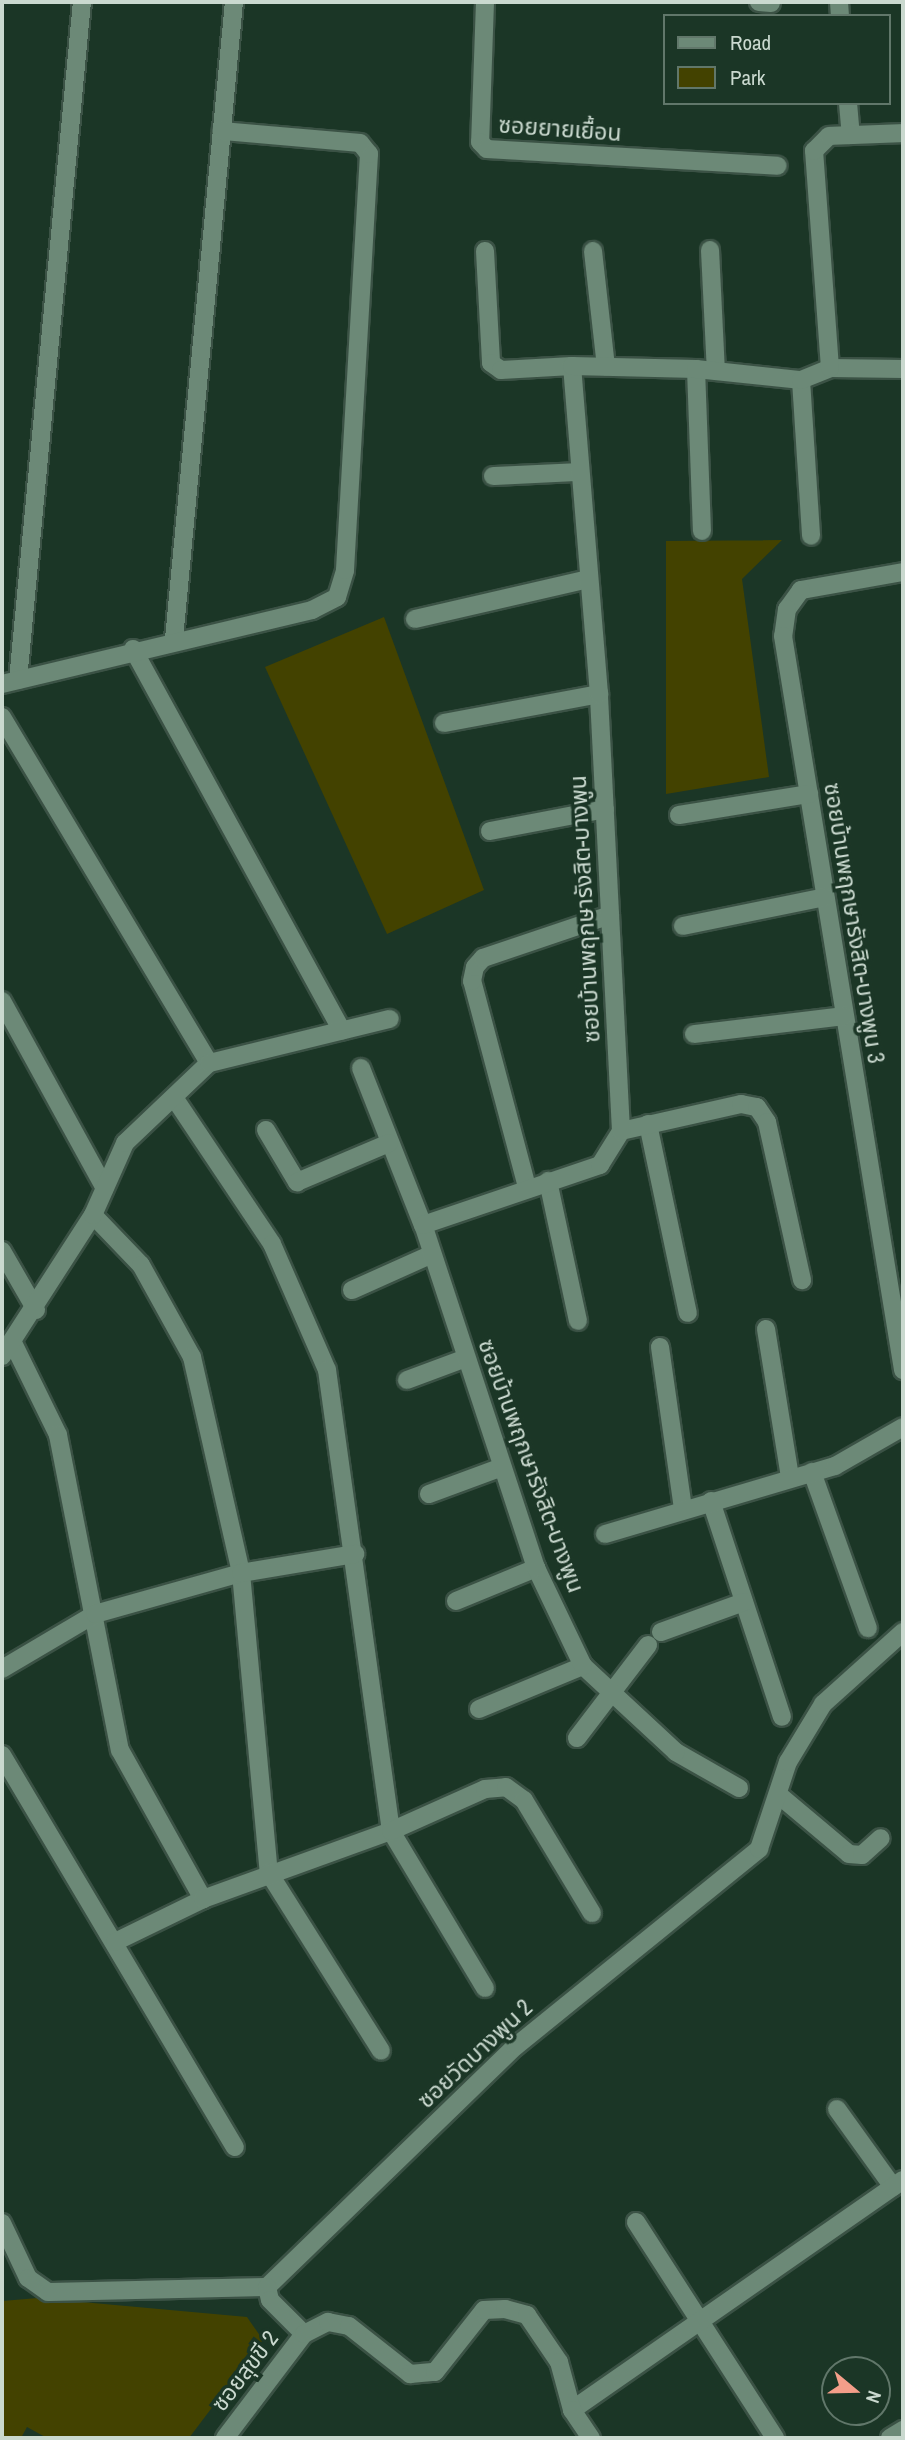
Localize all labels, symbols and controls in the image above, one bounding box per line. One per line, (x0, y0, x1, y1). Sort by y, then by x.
legend (664, 14, 891, 105)
text: Road (730, 28, 771, 57)
text: Park (730, 63, 765, 92)
street label: ซอยยายเยื้อน (498, 111, 622, 147)
street label: ซอยบ้านพฤกษารังสิต-บางพูน (564, 774, 606, 1044)
street label: ซอยบ้านพฤกษารังสิต-บางพูน 3 (818, 781, 890, 1065)
street label: ซอยบ้านพฤกษารังสิต-บางพูน (472, 1335, 590, 1597)
street label: ซอยวัดบางพูน 2 (412, 1994, 538, 2114)
street label: ซอยสุขขี 2 (206, 2325, 284, 2417)
north arrow (821, 2356, 891, 2426)
text: N (860, 2388, 888, 2407)

